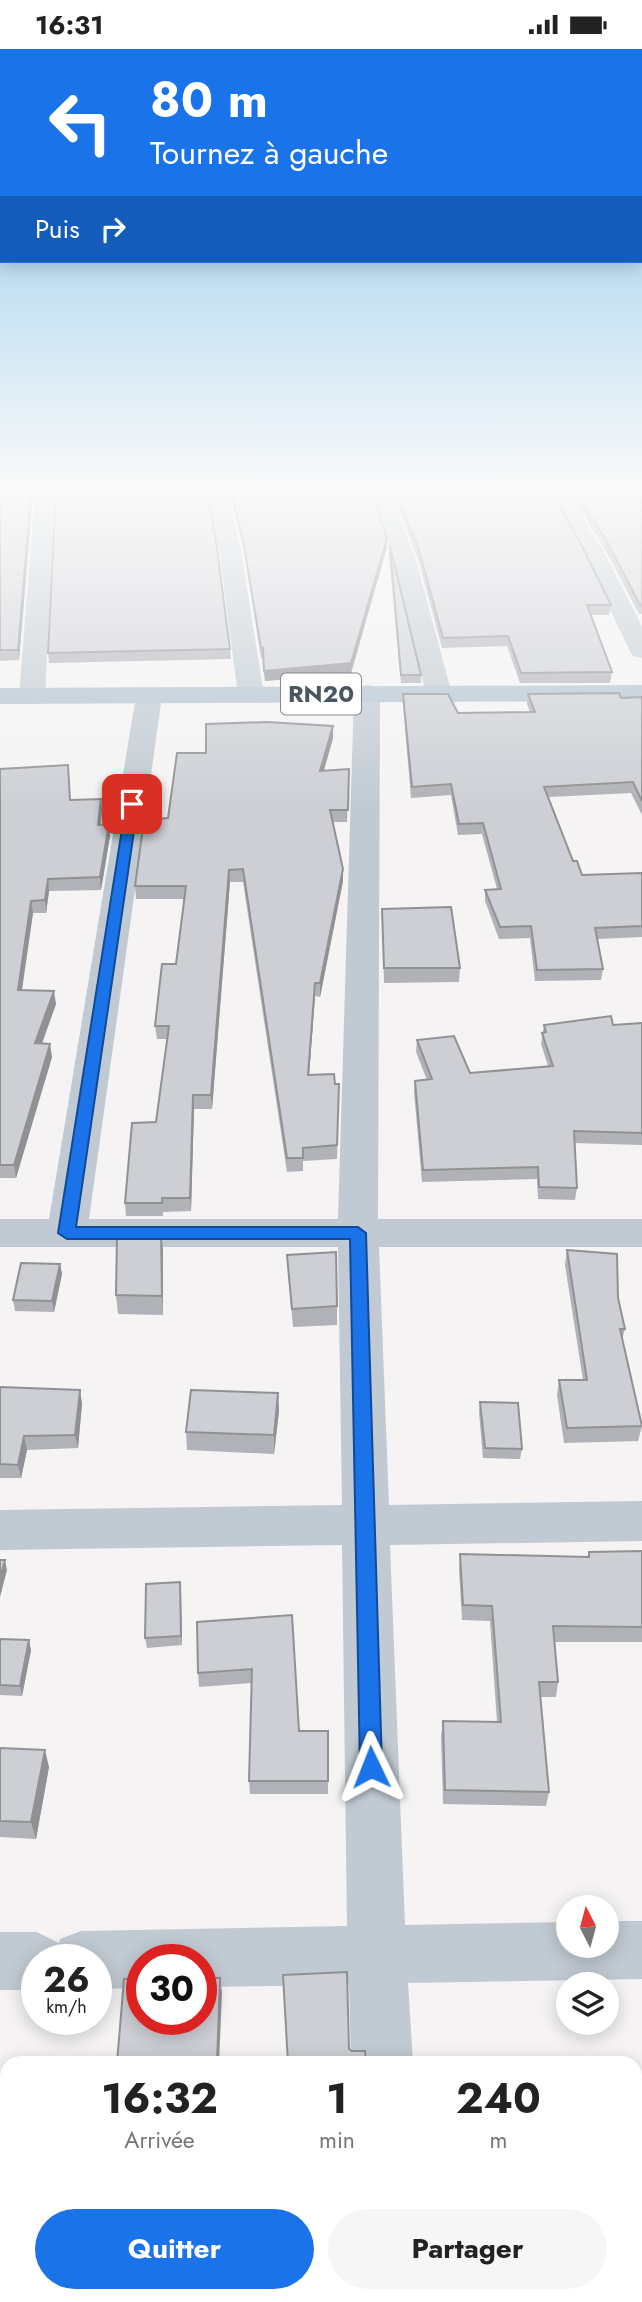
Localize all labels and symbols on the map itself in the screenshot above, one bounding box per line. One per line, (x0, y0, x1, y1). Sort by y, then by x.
road number: RN20 (281, 673, 361, 715)
pin (102, 774, 162, 834)
position arrow (334, 1730, 408, 1804)
north arrow (556, 1895, 620, 1958)
speed limit sign: 30 (126, 1944, 217, 2035)

